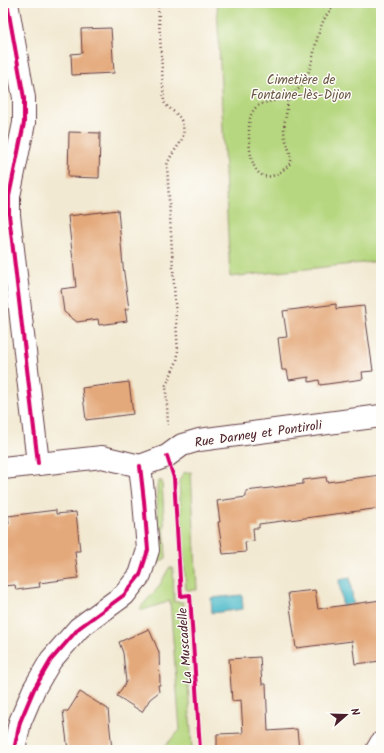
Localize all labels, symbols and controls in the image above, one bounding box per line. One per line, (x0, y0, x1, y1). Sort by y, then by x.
park label: Cimetière de Fontaine-lès-Dijon (251, 70, 351, 106)
street label: Rue Darney et Pontiroli (193, 415, 324, 454)
street label: La Muscadelle (172, 607, 199, 685)
north arrow (326, 695, 366, 735)
text: N (345, 706, 364, 718)

